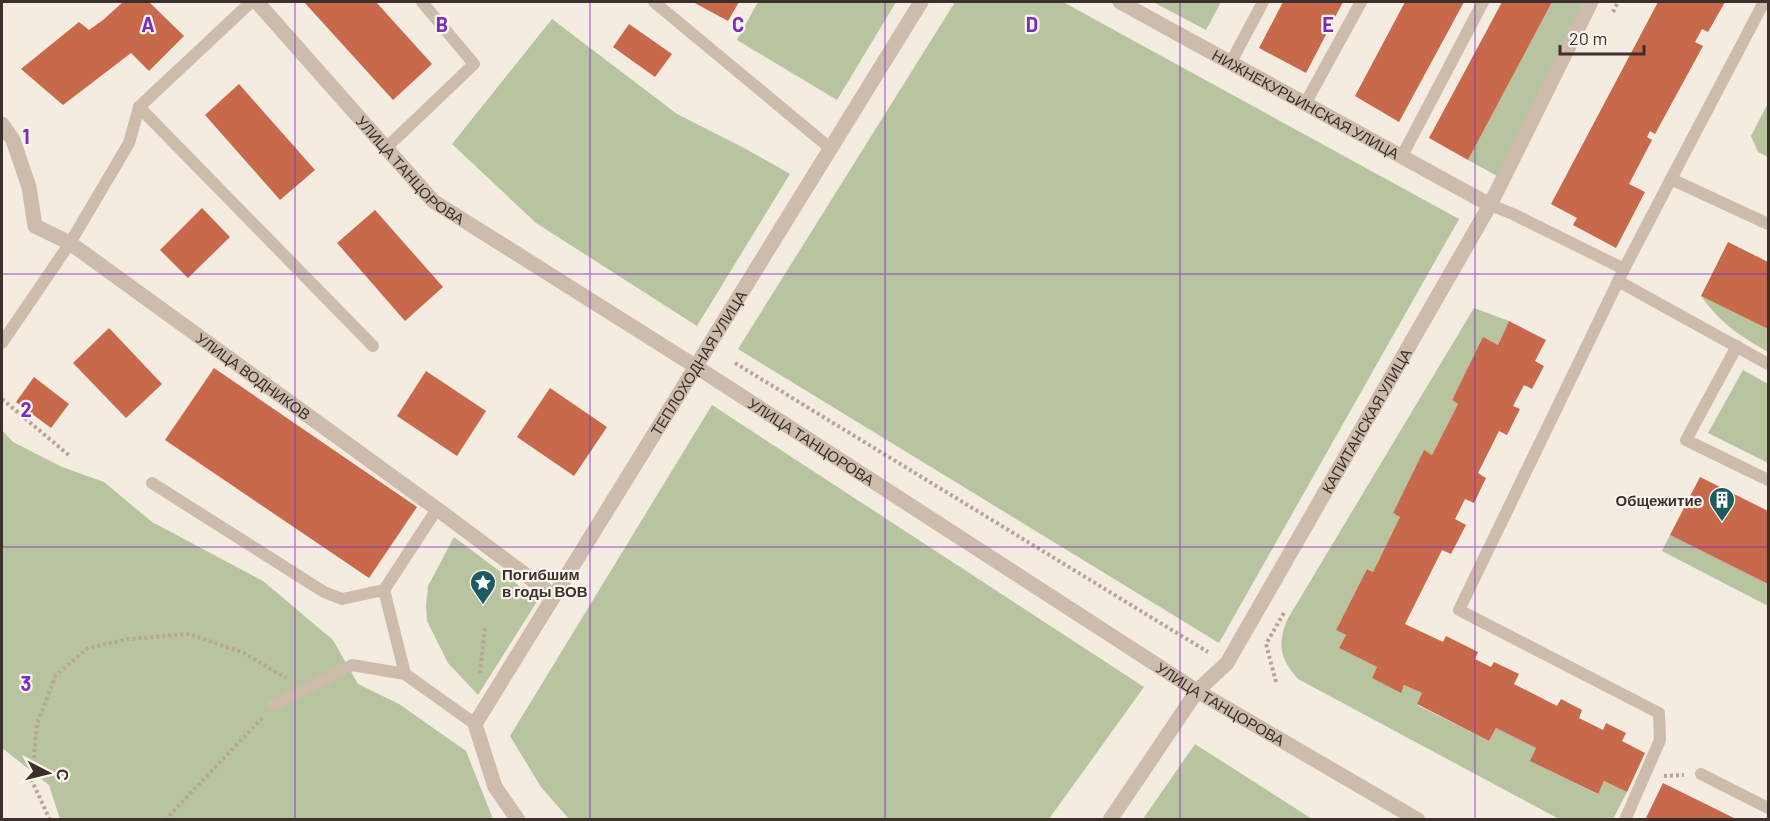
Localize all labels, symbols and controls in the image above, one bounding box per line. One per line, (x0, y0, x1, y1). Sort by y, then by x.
text: A (141, 12, 155, 36)
text: B (436, 12, 448, 36)
text: C (732, 12, 744, 36)
text: D (1026, 12, 1038, 36)
text: E (1322, 12, 1334, 36)
scale bar (1560, 18, 1644, 56)
text: 20 m (1569, 27, 1607, 49)
street label: НИЖНЕКУРЬИНСКАЯ УЛИЦА (1209, 45, 1402, 162)
street label: УЛИЦА ТАНЦОРОВА (353, 112, 468, 228)
text: 1 (22, 124, 30, 148)
street label: ТЕПЛОХОДНАЯ УЛИЦА (647, 287, 750, 439)
street label: УЛИЦА ВОДНИКОВ (193, 329, 314, 423)
street label: КАПИТАНСКАЯ УЛИЦА (1317, 345, 1415, 496)
street label: УЛИЦА ТАНЦОРОВА (745, 394, 878, 489)
text: 2 (20, 397, 32, 421)
building icon: Общежитие (1707, 485, 1737, 523)
place label: Общежитие (1616, 491, 1702, 509)
place label: Погибшим в годы ВОВ (502, 565, 588, 600)
place icon: Погибшим в годы ВОВ (468, 568, 498, 606)
street label: УЛИЦА ТАНЦОРОВА (1153, 658, 1288, 749)
text: 3 (21, 671, 31, 695)
north arrow (18, 743, 78, 803)
text: С (53, 768, 74, 782)

